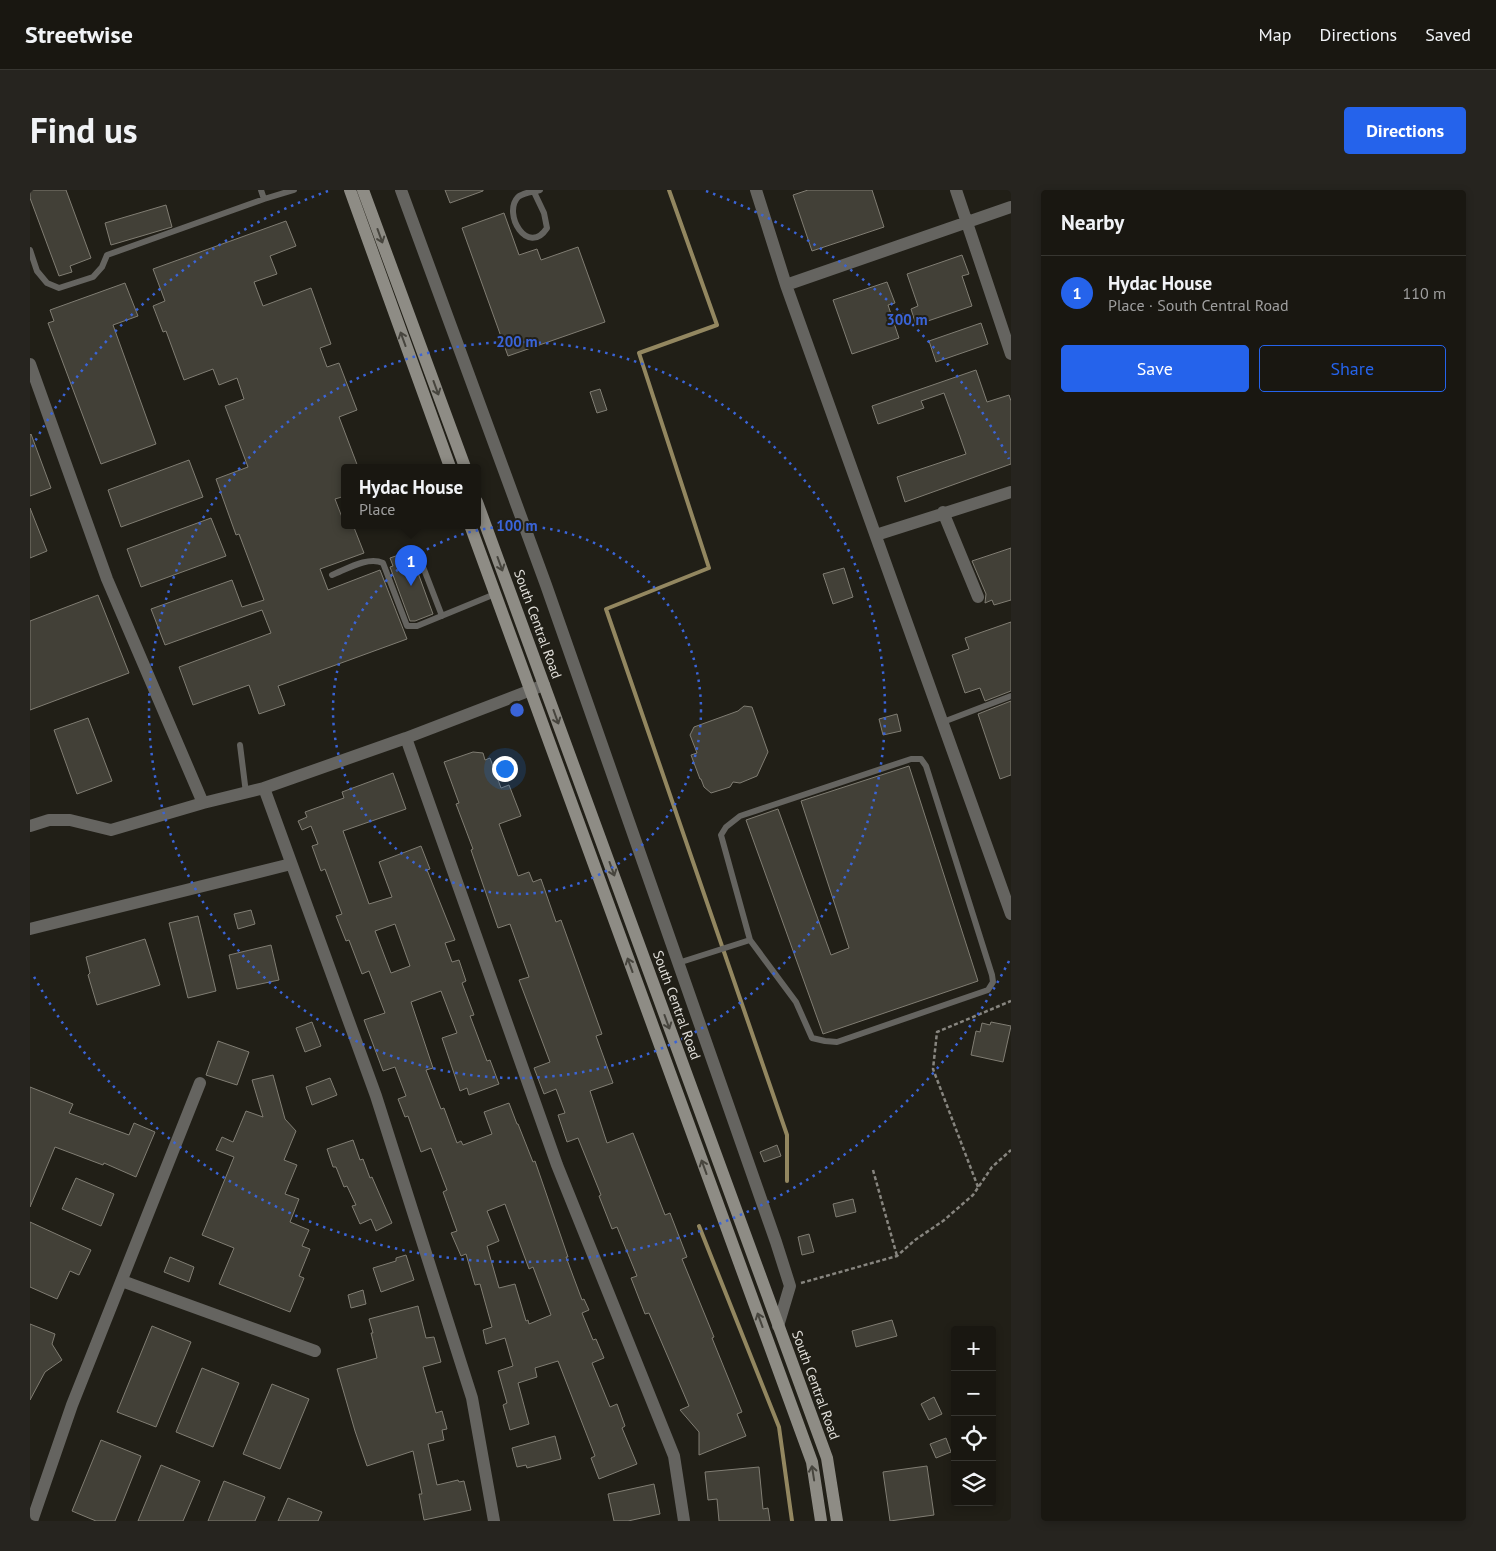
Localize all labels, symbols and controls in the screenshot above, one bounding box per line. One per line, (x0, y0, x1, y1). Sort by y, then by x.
text: Streetwise (25, 19, 133, 50)
text: Map (1259, 23, 1291, 46)
text: Directions (1319, 23, 1397, 46)
text: Saved (1425, 23, 1471, 46)
text: Find us (30, 107, 138, 153)
button: Directions (1344, 107, 1466, 154)
text: Nearby (1061, 209, 1124, 236)
one-way arrow (376, 228, 385, 243)
text: Hydac House (1108, 271, 1212, 295)
text: 1 (1072, 283, 1082, 303)
text: 110 m (1403, 283, 1446, 303)
text: Place · South Central Road (1108, 295, 1289, 315)
text: 300 m (886, 310, 928, 329)
one-way arrow (398, 332, 407, 347)
text: 200 m (496, 332, 538, 351)
button: Save (1061, 345, 1249, 392)
button: Share (1259, 345, 1446, 392)
one-way arrow (432, 380, 441, 396)
popup (341, 464, 481, 529)
text: Hydac House (359, 475, 463, 499)
text: Place (359, 499, 395, 519)
text: 100 m (496, 516, 538, 535)
pin: 1 (395, 545, 427, 586)
one-way arrow (496, 556, 505, 571)
street label: South Central Road (510, 567, 566, 681)
centre of rings (508, 701, 526, 719)
one-way arrow (552, 709, 561, 724)
your location (492, 756, 518, 782)
one-way arrow (608, 861, 617, 877)
street label: South Central Road (649, 948, 705, 1062)
one-way arrow (625, 958, 634, 973)
one-way arrow (663, 1014, 672, 1029)
one-way arrow (699, 1160, 708, 1175)
one-way arrow (755, 1312, 764, 1328)
map controls (951, 1326, 996, 1506)
button: + (951, 1326, 996, 1371)
street label: South Central Road (788, 1328, 844, 1442)
button: − (951, 1371, 996, 1416)
button: locate (951, 1416, 996, 1461)
button: layers (951, 1461, 996, 1506)
one-way arrow (808, 1465, 818, 1481)

